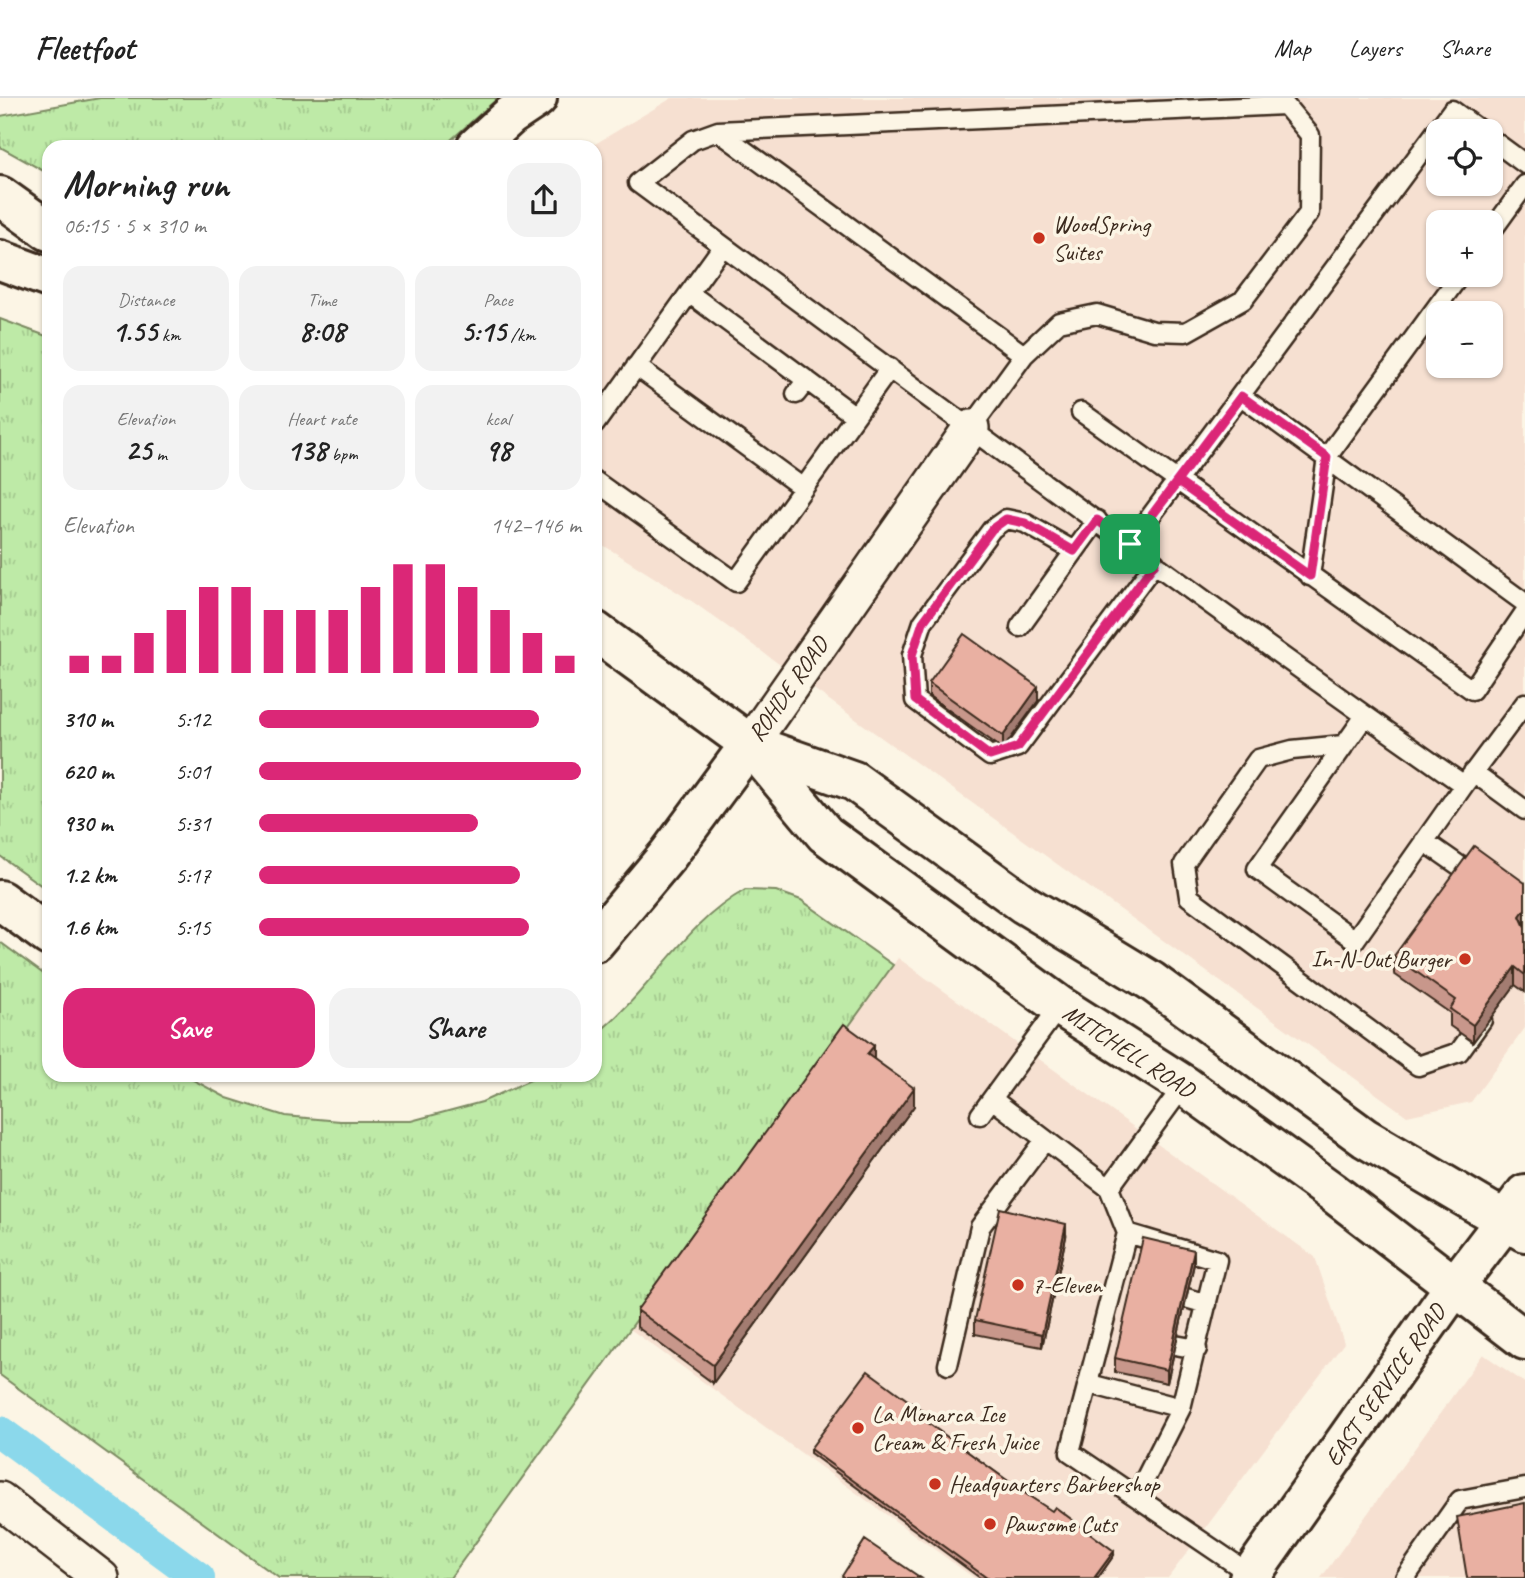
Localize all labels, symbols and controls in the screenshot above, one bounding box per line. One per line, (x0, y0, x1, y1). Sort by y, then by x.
text: Fleetfoot (35, 27, 135, 69)
text: Map (1274, 33, 1311, 63)
text: Layers (1349, 33, 1402, 63)
text: Share (1440, 33, 1490, 63)
map controls (1426, 119, 1503, 378)
button: locate (1426, 119, 1503, 196)
text: Morning run (63, 161, 229, 208)
button: share (507, 163, 581, 237)
place label: WoodSpring Suites (1053, 209, 1152, 267)
button: + (1426, 210, 1503, 287)
text: 06:15 · 5 × 310 m (63, 211, 206, 240)
marker: WoodSpring Suites (1031, 230, 1047, 246)
text: Distance (118, 288, 174, 312)
text: Time (307, 288, 337, 312)
text: Pace (483, 288, 513, 312)
button: − (1426, 301, 1503, 378)
text: 1.55 (112, 312, 157, 350)
text: 8:08 (299, 312, 345, 350)
text: 5:15 (461, 312, 506, 350)
text: km (157, 323, 180, 347)
text: /km (506, 323, 535, 347)
text: Elevation (117, 407, 175, 431)
text: Heart rate (287, 407, 357, 431)
text: kcal (485, 407, 511, 431)
text: 25 (125, 431, 152, 469)
text: 138 (286, 431, 327, 469)
text: 98 (485, 431, 511, 469)
text: m (152, 442, 167, 466)
text: bpm (327, 442, 358, 466)
text: Elevation (63, 511, 134, 540)
text: 142–146 m (490, 511, 581, 540)
pin (1100, 514, 1160, 574)
icon: arrive (1111, 525, 1149, 563)
street label: ROHDE ROAD (741, 629, 836, 747)
text: 310 m (63, 705, 113, 734)
text: 5:12 (175, 705, 211, 734)
text: 620 m (63, 757, 113, 786)
text: 5:01 (175, 757, 211, 786)
text: 930 m (63, 809, 112, 838)
text: 5:31 (175, 809, 211, 838)
text: 1.2 km (63, 861, 117, 890)
text: 5:17 (175, 861, 211, 890)
text: 1.6 km (63, 913, 117, 942)
text: 5:15 (175, 913, 211, 942)
place label: In-N-Out Burger (1311, 944, 1453, 974)
marker: In-N-Out Burger (1457, 951, 1473, 967)
button: Save (63, 988, 315, 1068)
button: Share (329, 988, 581, 1068)
street label: MITCHELL ROAD (1058, 997, 1202, 1106)
place label: 7-Eleven (1032, 1270, 1103, 1300)
marker: 7-Eleven (1010, 1277, 1026, 1293)
street label: EAST SERVICE ROAD (1318, 1296, 1453, 1472)
place label: La Monarca Ice Cream & Fresh Juice (872, 1399, 1040, 1457)
marker: La Monarca Ice Cream & Fresh Juice (850, 1420, 866, 1436)
place label: Headquarters Barbershop (949, 1469, 1161, 1499)
marker: Headquarters Barbershop (927, 1476, 943, 1492)
place label: Pawsome Cuts (1004, 1509, 1118, 1539)
marker: Pawsome Cuts (982, 1516, 998, 1532)

